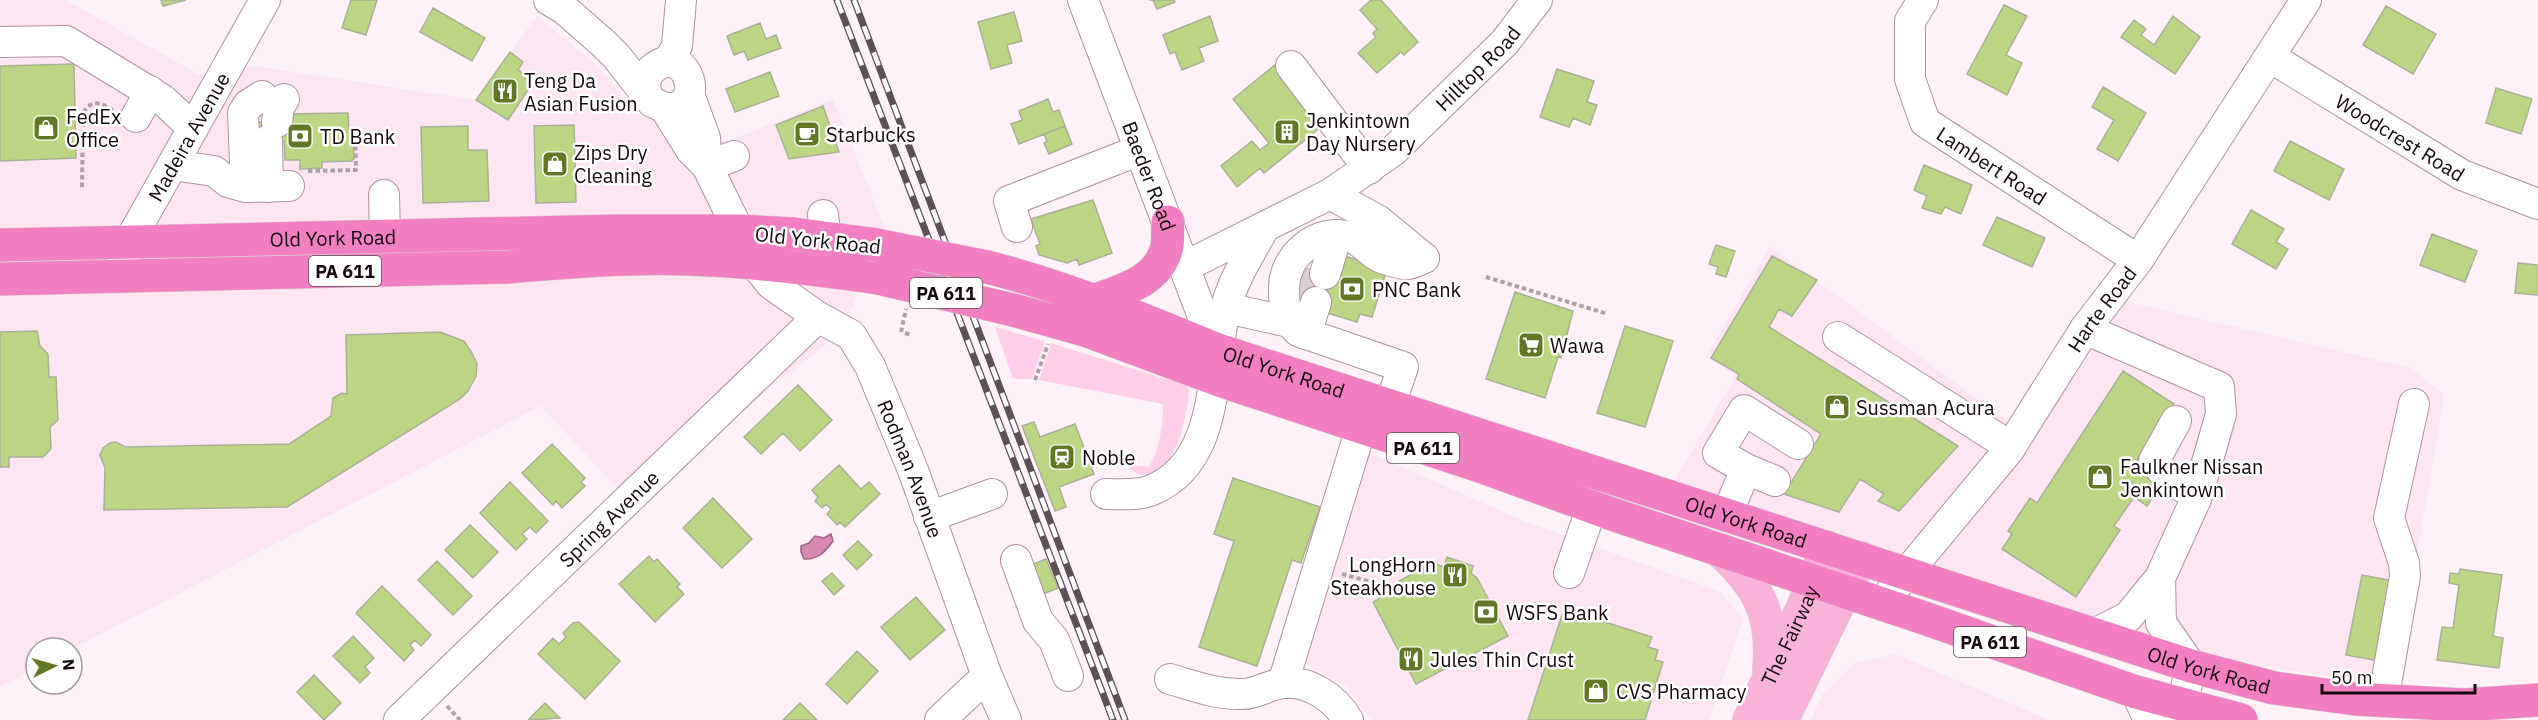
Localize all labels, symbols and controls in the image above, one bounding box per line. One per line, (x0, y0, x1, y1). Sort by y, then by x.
street label: Hilltop Road (1429, 20, 1526, 117)
street label: Madeira Avenue (141, 67, 235, 206)
place label: Teng Da Asian Fusion (524, 67, 638, 117)
restaurant icon: Teng Da Asian Fusion (490, 76, 520, 106)
street label: Woodcrest Road (2331, 87, 2470, 187)
place label: FedEx Office (66, 103, 121, 153)
place label: Jenkintown Day Nursery (1306, 107, 1416, 157)
shop icon: FedEx Office (31, 113, 61, 143)
street label: Baeder Road (1117, 117, 1183, 235)
building icon: Jenkintown Day Nursery (1272, 117, 1302, 147)
cafe icon: Starbucks (792, 119, 822, 149)
street label: Lambert Road (1932, 120, 2052, 211)
bank icon: TD Bank (285, 121, 315, 151)
place label: Starbucks (826, 121, 916, 148)
place label: TD Bank (320, 123, 396, 150)
place label: Zips Dry Cleaning (574, 139, 652, 189)
shop icon: Zips Dry Cleaning (540, 149, 570, 179)
street label: Old York Road (754, 220, 882, 260)
street label: Old York Road (269, 222, 397, 252)
road number: PA 611 (309, 256, 381, 286)
street label: Harte Road (2060, 260, 2142, 357)
bank icon: PNC Bank (1337, 274, 1367, 304)
place label: PNC Bank (1372, 276, 1461, 303)
road number: PA 611 (910, 278, 982, 308)
supermarket icon: Wawa (1516, 330, 1546, 360)
place label: Wawa (1550, 332, 1604, 359)
street label: Old York Road (1220, 339, 1348, 404)
shop icon: Sussman Acura (1822, 392, 1852, 422)
place label: Sussman Acura (1856, 394, 1995, 421)
street label: Rodman Avenue (872, 395, 950, 542)
road number: PA 611 (1387, 433, 1459, 463)
station icon: Noble (1047, 442, 1077, 472)
place label: Noble (1082, 444, 1135, 471)
place label: Faulkner Nissan Jenkintown (2120, 453, 2263, 503)
shop icon: Faulkner Nissan Jenkintown (2085, 462, 2115, 492)
street label: Spring Avenue (553, 464, 665, 573)
street label: Old York Road (1682, 489, 1811, 554)
place label: LongHorn Steakhouse (1331, 551, 1436, 601)
restaurant icon: LongHorn Steakhouse (1440, 560, 1470, 590)
street label: The Fairway (1754, 581, 1824, 690)
bank icon: WSFS Bank (1471, 597, 1501, 627)
place label: WSFS Bank (1506, 599, 1609, 626)
road number: PA 611 (1954, 627, 2026, 657)
north arrow (24, 636, 84, 696)
street label: Old York Road (2144, 639, 2273, 700)
restaurant icon: Jules Thin Crust (1396, 644, 1426, 674)
place label: Jules Thin Crust (1430, 646, 1574, 673)
scale bar (2322, 657, 2475, 695)
text: N (58, 658, 79, 671)
text: 50 m (2331, 666, 2373, 689)
shop icon: CVS Pharmacy (1581, 676, 1611, 706)
place label: CVS Pharmacy (1616, 678, 1746, 705)

